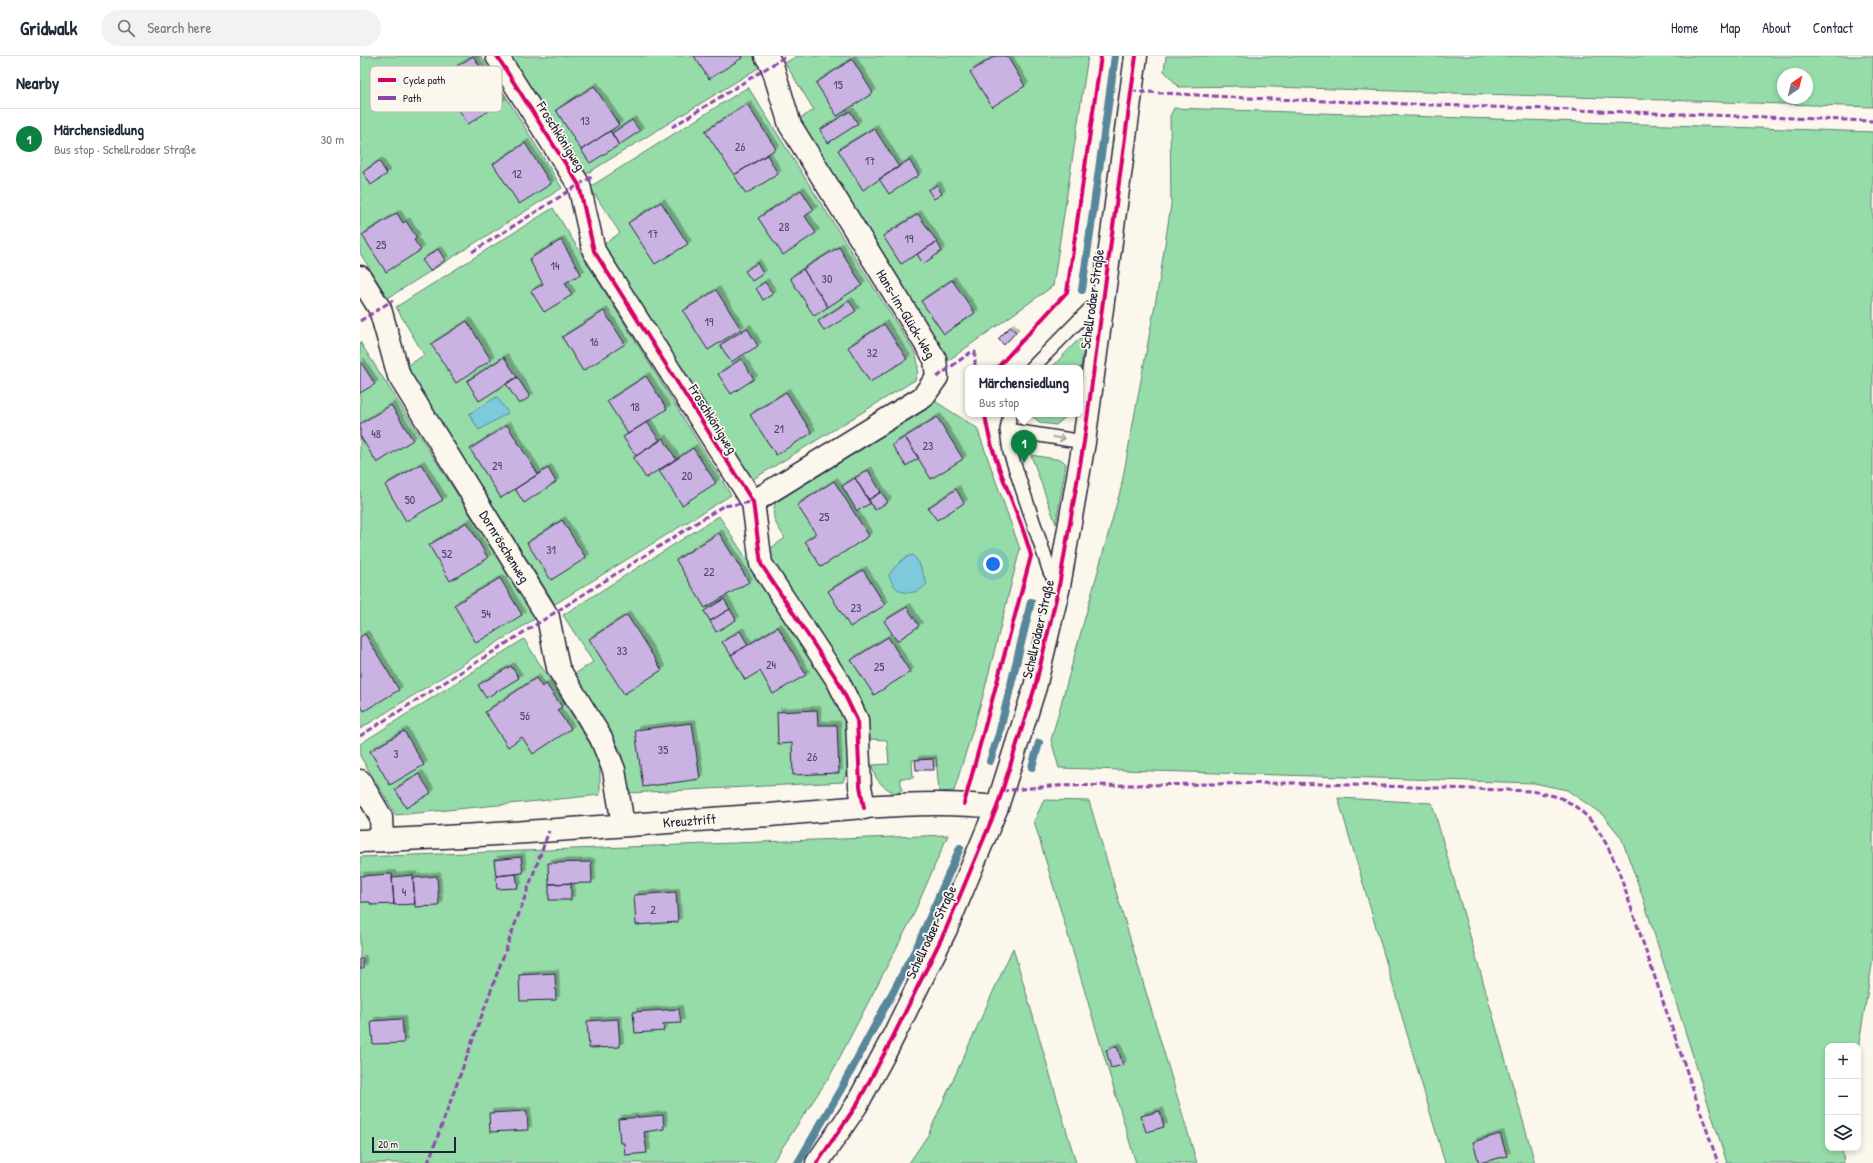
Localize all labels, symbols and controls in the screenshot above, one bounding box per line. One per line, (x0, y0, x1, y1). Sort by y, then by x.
search box (101, 10, 381, 46)
text: Gridwalk (20, 15, 77, 41)
icon: search (115, 17, 137, 39)
text: Search here (147, 17, 211, 38)
text: Home (1671, 18, 1698, 37)
text: Map (1720, 18, 1740, 37)
text: About (1762, 18, 1791, 37)
text: Contact (1813, 18, 1853, 37)
legend (370, 66, 502, 112)
north arrow (1777, 68, 1813, 104)
text: Nearby (16, 71, 59, 94)
text: Cycle path (403, 73, 446, 87)
house number: 15 (833, 76, 843, 93)
text: Path (403, 91, 421, 105)
street label: Froschkönigweg (531, 97, 590, 175)
house number: 13 (580, 112, 590, 129)
text: Märchensiedlung (54, 119, 144, 140)
text: 1 (27, 130, 31, 148)
text: 30 m (321, 130, 344, 148)
house number: 26 (735, 138, 745, 155)
text: Bus stop · Schellrodaer Straße (54, 140, 196, 158)
house number: 17 (865, 152, 875, 169)
house number: 12 (512, 165, 522, 182)
house number: 28 (779, 218, 789, 235)
house number: 17 (648, 225, 658, 242)
house number: 19 (905, 230, 914, 247)
house number: 25 (376, 236, 386, 253)
street label: Schellrodaer Straße (1075, 247, 1109, 350)
house number: 14 (551, 257, 560, 274)
street label: Hans-im-Glück-Weg (871, 266, 941, 362)
house number: 30 (822, 270, 832, 287)
house number: 19 (705, 313, 714, 330)
house number: 16 (589, 333, 599, 350)
house number: 32 (867, 344, 878, 361)
popup (965, 365, 1083, 417)
text: Märchensiedlung (979, 372, 1069, 393)
street label: Froschkönigweg (683, 380, 742, 458)
text: Bus stop (979, 393, 1019, 411)
house number: 18 (630, 398, 640, 415)
house number: 21 (774, 420, 784, 437)
house number: 48 (371, 425, 381, 442)
pin: 1 (1011, 430, 1037, 463)
one-way arrow (1052, 434, 1065, 442)
house number: 23 (923, 437, 934, 454)
house number: 29 (492, 457, 503, 474)
house number: 20 (682, 467, 693, 484)
house number: 50 (405, 491, 415, 508)
street label: Dornröschenweg (475, 507, 535, 587)
house number: 25 (819, 508, 829, 525)
house number: 31 (546, 541, 556, 558)
house number: 52 (442, 545, 453, 562)
your location (983, 554, 1003, 574)
house number: 22 (703, 563, 715, 580)
street label: Schellrodaer Straße (1017, 577, 1059, 680)
house number: 23 (851, 599, 862, 616)
house number: 54 (481, 605, 491, 622)
house number: 33 (617, 642, 627, 659)
house number: 24 (766, 656, 777, 673)
house number: 25 (874, 658, 884, 675)
house number: 56 (520, 707, 530, 724)
house number: 35 (658, 741, 668, 758)
house number: 3 (393, 745, 399, 762)
house number: 26 (807, 748, 817, 765)
street label: Kreuztrift (662, 809, 717, 831)
street label: Schellrodaer Straße (901, 882, 962, 982)
house number: 4 (402, 883, 407, 900)
house number: 2 (650, 901, 656, 918)
map controls (1825, 1043, 1861, 1151)
button: + (1825, 1043, 1861, 1079)
button: − (1825, 1079, 1861, 1115)
button: layers (1825, 1115, 1861, 1151)
scale bar (372, 1135, 456, 1154)
text: 20 m (378, 1137, 398, 1151)

